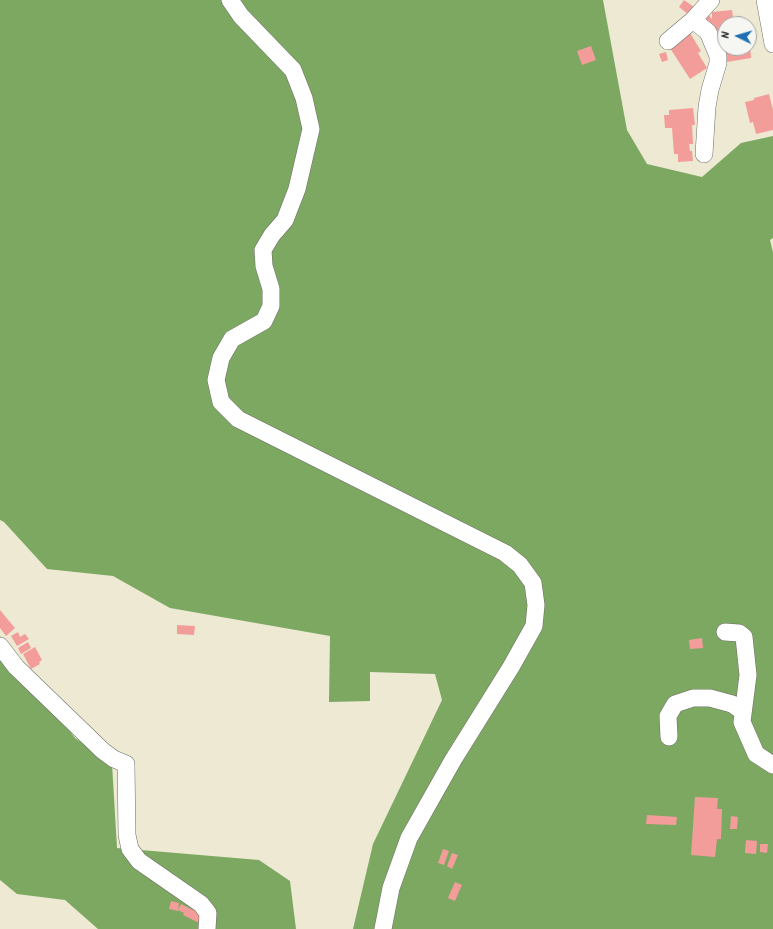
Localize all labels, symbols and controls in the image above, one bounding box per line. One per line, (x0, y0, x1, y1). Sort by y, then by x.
north arrow (717, 16, 757, 56)
text: N (717, 31, 735, 39)

